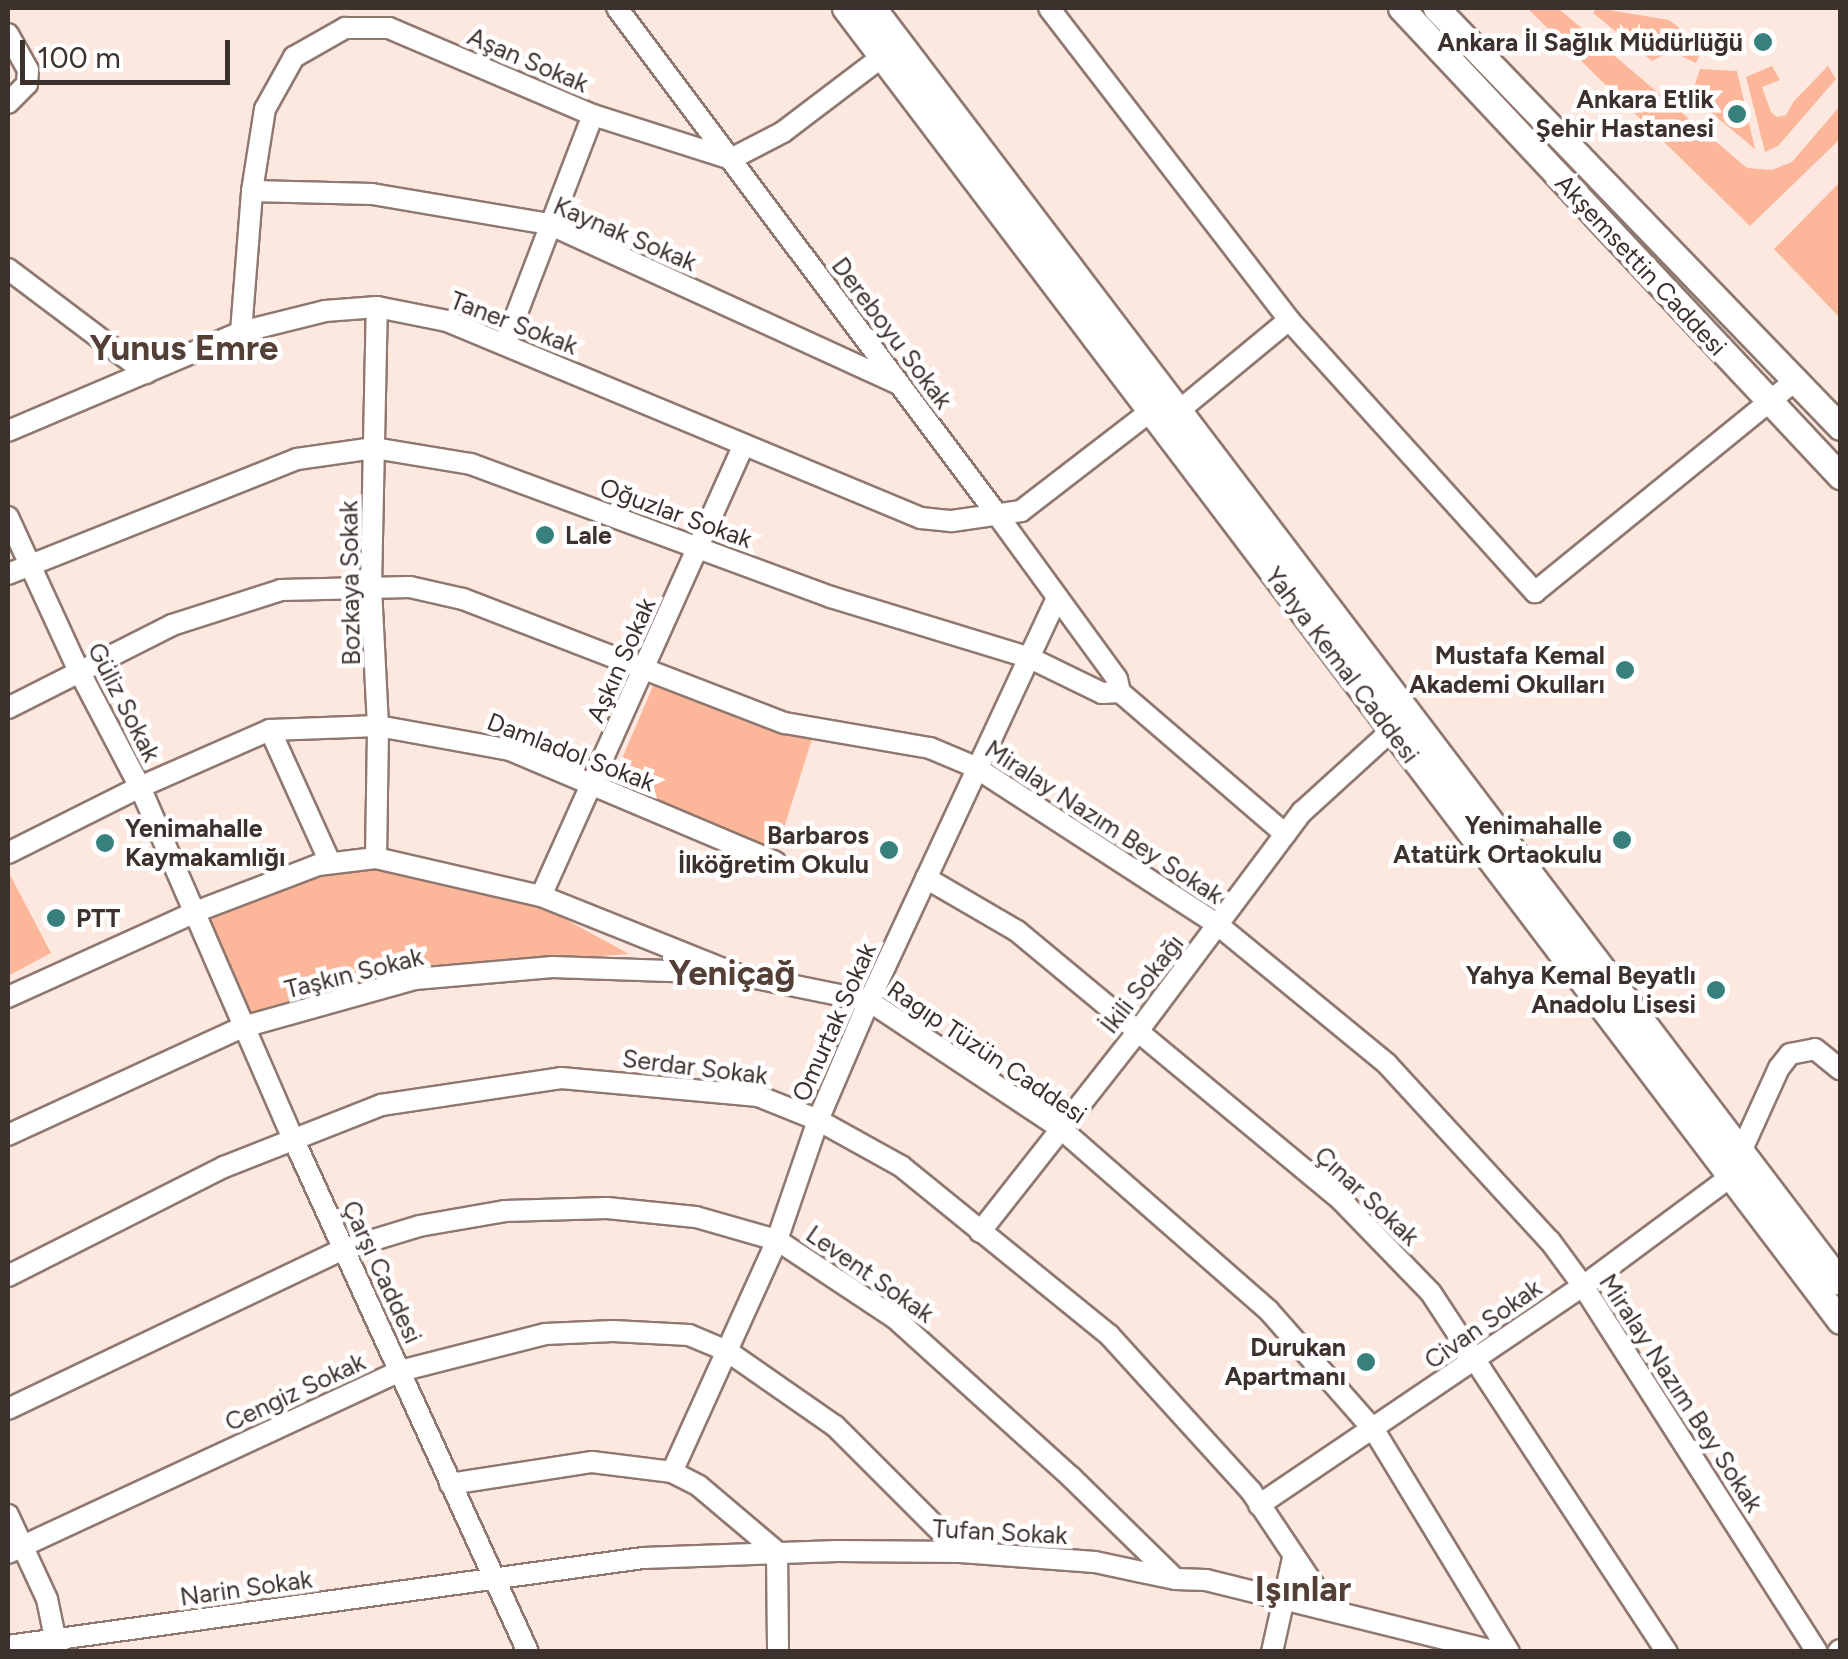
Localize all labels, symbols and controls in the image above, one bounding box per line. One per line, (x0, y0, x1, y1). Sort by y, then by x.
scale bar (25, 20, 235, 82)
street label: Aşan Sokak (463, 21, 593, 99)
place label: Ankara İl Sağlık Müdürlüğü (1437, 27, 1743, 57)
marker: Ankara İl Sağlık Müdürlüğü (1752, 31, 1774, 53)
text: 100 m (37, 39, 121, 76)
place label: Ankara Etlik Şehir Hastanesi (1536, 85, 1714, 144)
marker: Ankara Etlik Şehir Hastanesi (1724, 101, 1750, 127)
street label: Akşemsettin Caddesi (1549, 168, 1733, 362)
street label: Kaynak Sokak (549, 190, 701, 278)
street label: Dereboyu Sokak (825, 251, 959, 415)
street label: Taner Sokak (446, 285, 582, 361)
district label: Yunus Emre (90, 327, 278, 369)
street label: Oğuzlar Sokak (596, 472, 756, 554)
street label: Bozkaya Sokak (334, 500, 366, 666)
place label: Lale (565, 520, 612, 550)
marker: Lale (534, 524, 556, 546)
street label: Yahya Kemal Caddesi (1259, 561, 1425, 769)
street label: Aşkın Sokak (580, 593, 662, 727)
street label: Güliz Sokak (81, 638, 167, 766)
place label: Mustafa Kemal Akademi Okulları (1409, 641, 1605, 700)
marker: Mustafa Kemal Akademi Okulları (1614, 659, 1636, 681)
street label: Damladol Sokak (483, 706, 659, 798)
street label: Miralay Nazım Bey Sokak (979, 734, 1229, 910)
place label: Yenimahalle Atatürk Ortaokulu (1393, 811, 1602, 870)
place label: Yenimahalle Kaymakamlığı (125, 814, 286, 873)
place label: Barbaros İlköğretim Okulu (678, 821, 869, 880)
marker: Yenimahalle Atatürk Ortaokulu (1611, 829, 1633, 851)
marker: Yenimahalle Kaymakamlığı (94, 832, 116, 854)
marker: Barbaros İlköğretim Okulu (878, 839, 900, 861)
place label: PTT (76, 903, 120, 933)
marker: PTT (45, 907, 67, 929)
street label: İkili Sokağı (1094, 929, 1190, 1039)
street label: Omurtak Sokak (786, 938, 882, 1106)
street label: Taşkın Sokak (282, 941, 426, 1005)
district label: Yeniçağ (669, 952, 795, 994)
place label: Yahya Kemal Beyatlı Anadolu Lisesi (1466, 961, 1696, 1020)
street label: Ragıp Tüzün Caddesi (882, 974, 1092, 1130)
marker: Yahya Kemal Beyatlı Anadolu Lisesi (1705, 979, 1727, 1001)
street label: Serdar Sokak (621, 1043, 769, 1091)
street label: Çınar Sokak (1309, 1140, 1425, 1252)
street label: Çarşı Caddesi (336, 1196, 428, 1348)
street label: Levent Sokak (800, 1219, 940, 1329)
street label: Miralay Nazım Bey Sokak (1593, 1268, 1769, 1518)
street label: Civan Sokak (1419, 1273, 1547, 1375)
place label: Durukan Apartmanı (1224, 1333, 1346, 1392)
street label: Cengiz Sokak (220, 1346, 370, 1438)
marker: Durukan Apartmanı (1355, 1351, 1377, 1373)
street label: Tufan Sokak (932, 1513, 1068, 1551)
street label: Narin Sokak (178, 1564, 314, 1612)
district label: Işınlar (1255, 1568, 1351, 1610)

